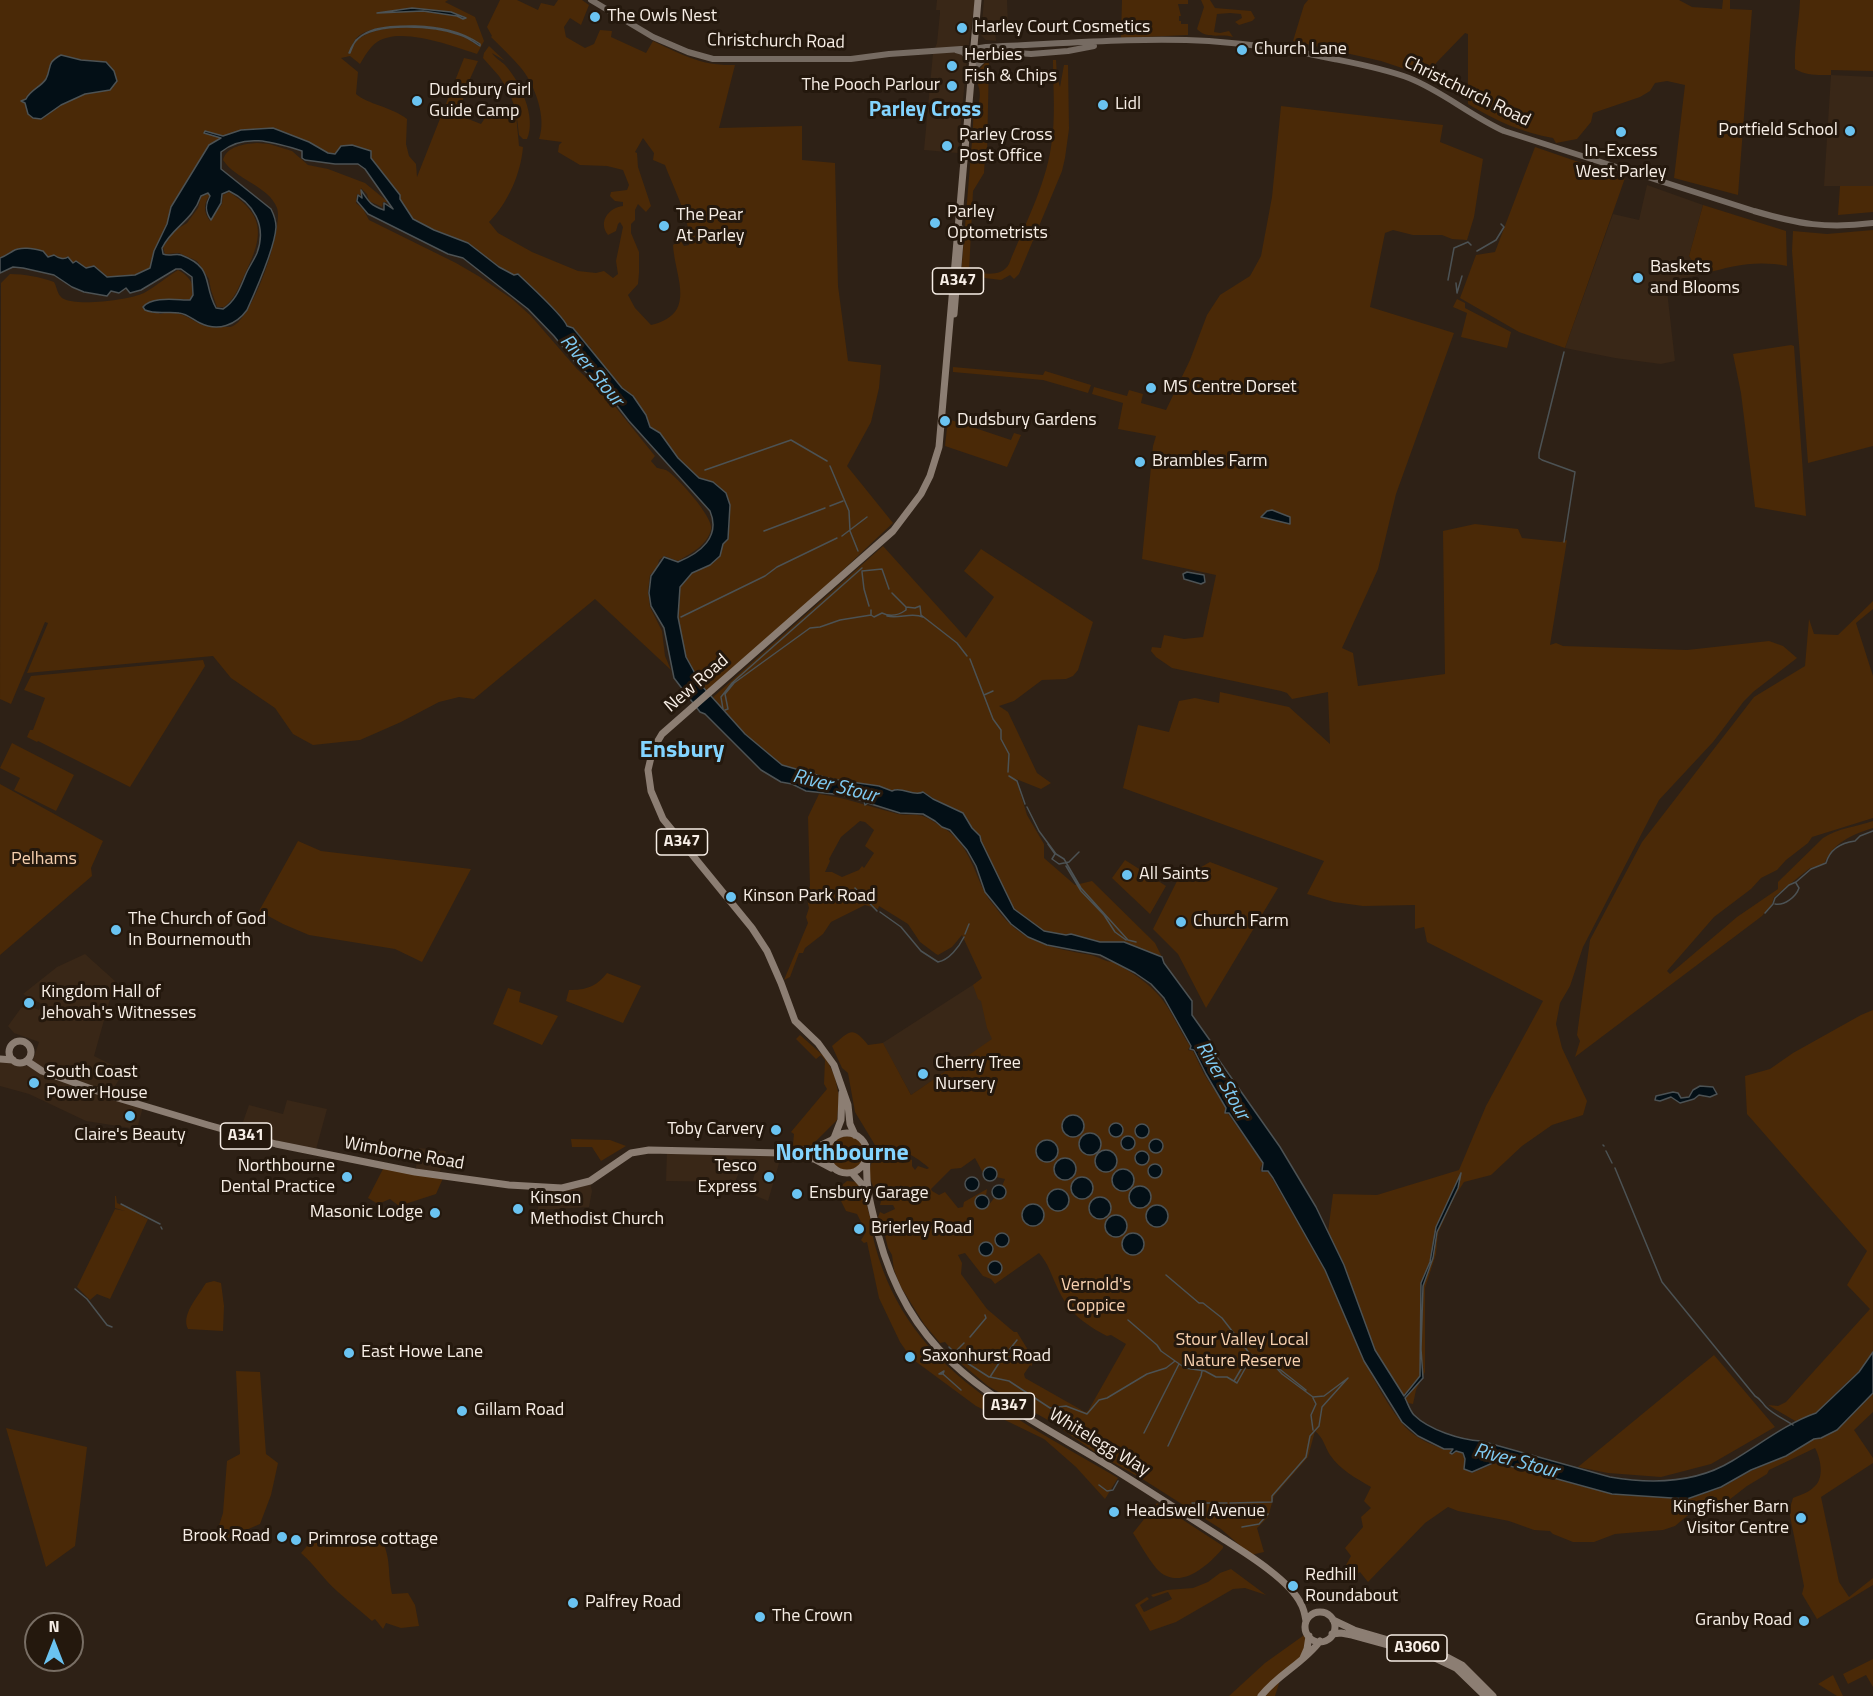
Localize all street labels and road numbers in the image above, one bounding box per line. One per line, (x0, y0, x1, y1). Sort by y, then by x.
street label: Christchurch Road (707, 30, 845, 54)
street label: Christchurch Road (1400, 52, 1534, 132)
road number: A347 (932, 268, 984, 294)
street label: New Road (661, 650, 733, 718)
road number: A347 (656, 829, 708, 855)
road number: A341 (220, 1123, 272, 1149)
street label: Wimborne Road (342, 1133, 466, 1175)
road number: A347 (984, 1393, 1034, 1419)
street label: Whitelegg Way (1045, 1404, 1153, 1482)
road number: A3060 (1387, 1635, 1447, 1661)

